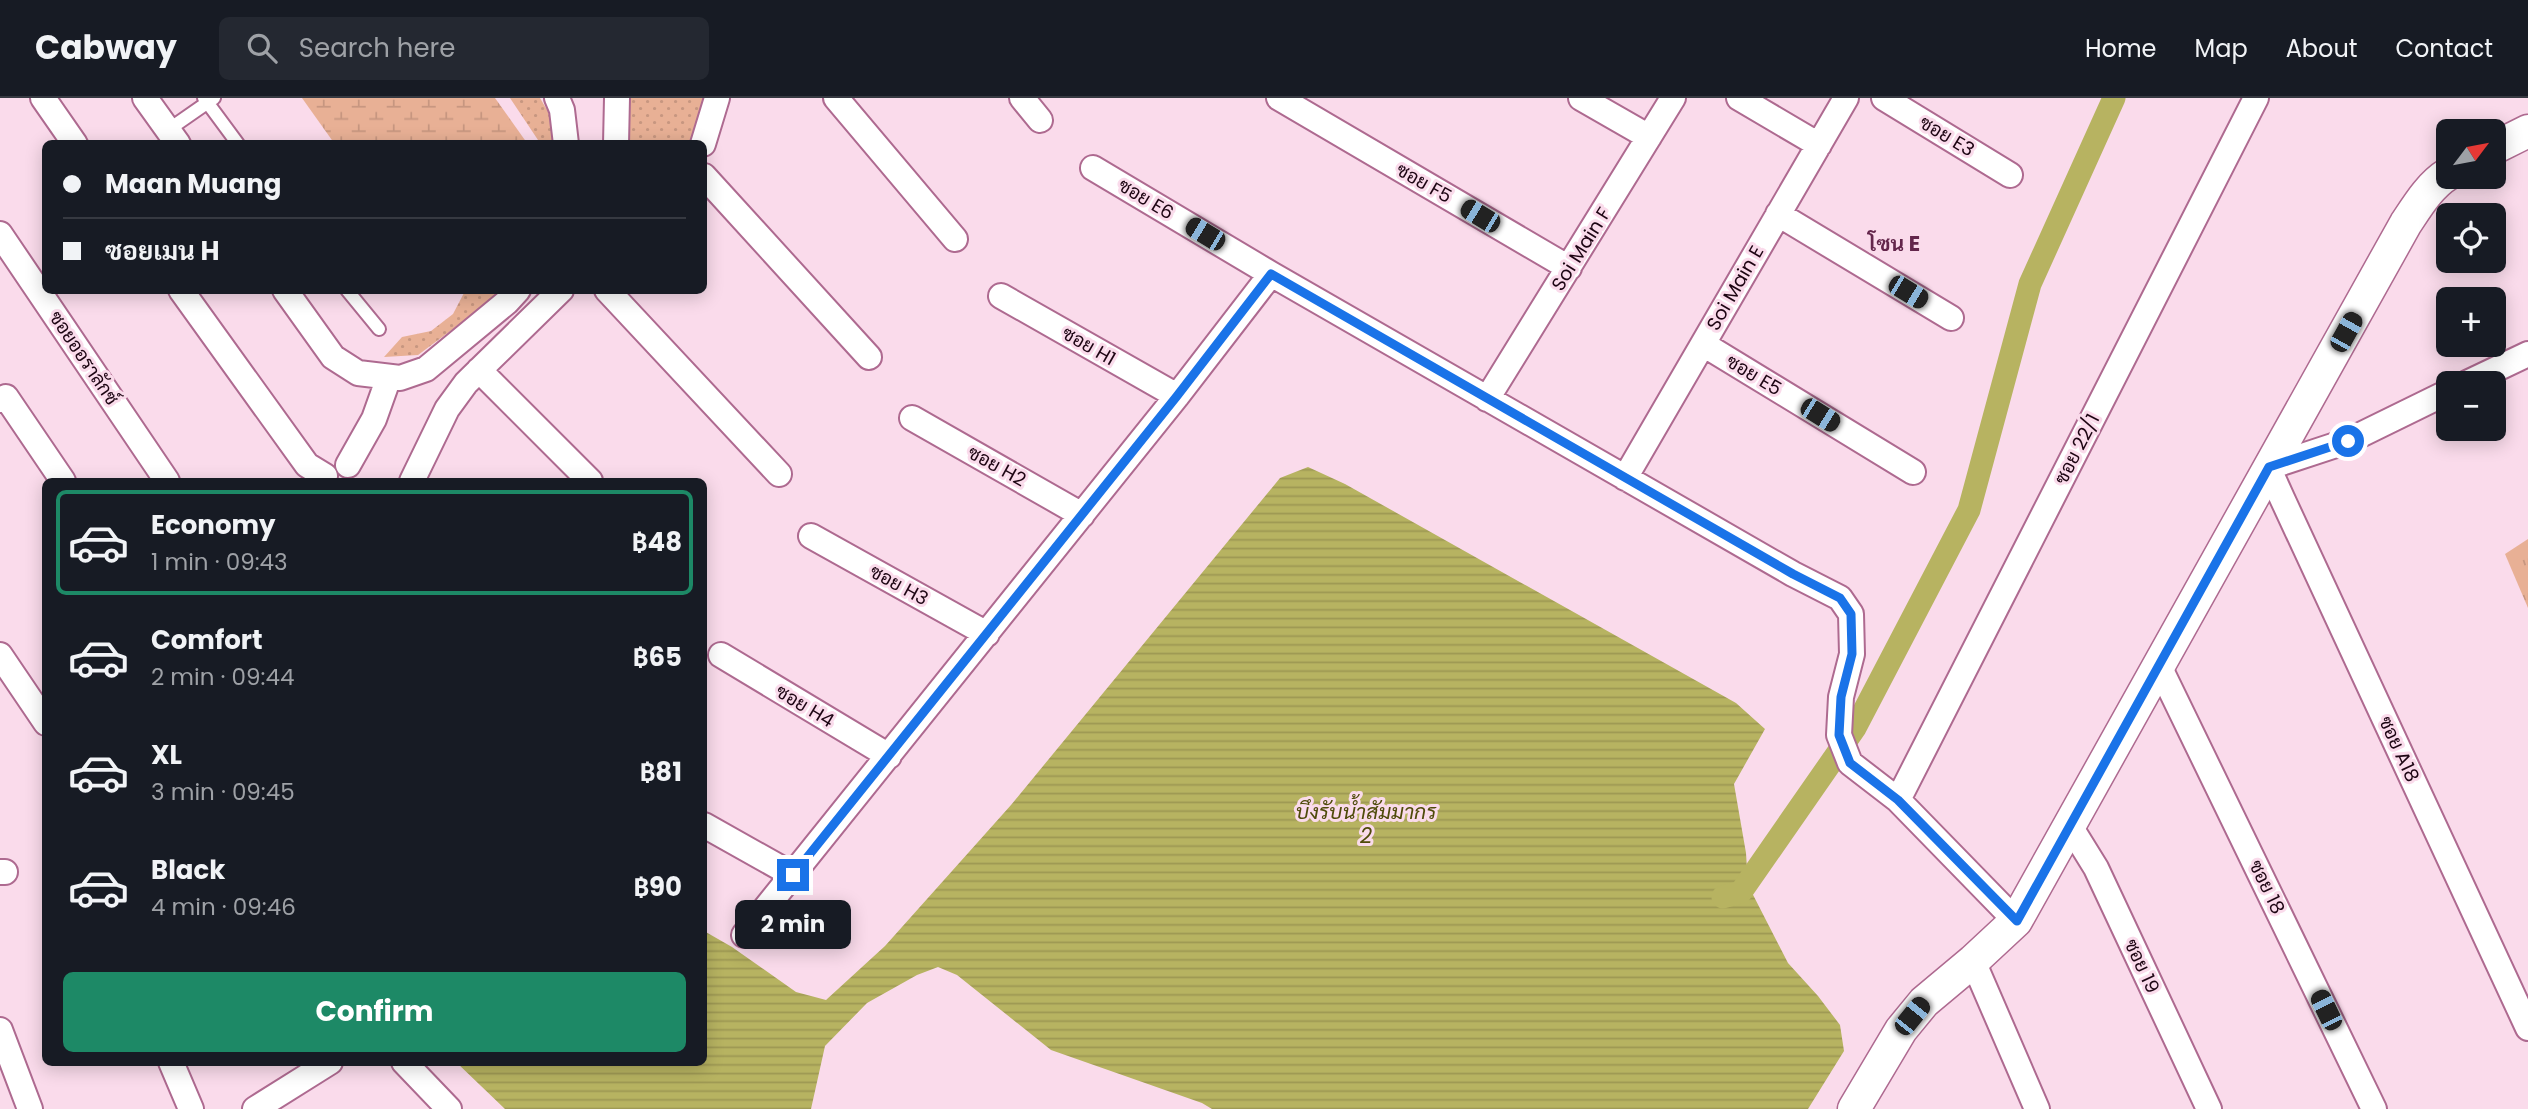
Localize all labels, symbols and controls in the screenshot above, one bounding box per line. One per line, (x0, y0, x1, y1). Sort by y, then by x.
search box (219, 17, 709, 80)
text: Cabway (35, 24, 177, 71)
icon: search (243, 29, 281, 67)
text: Search here (299, 30, 455, 66)
text: Home (2085, 32, 2157, 65)
text: Map (2195, 32, 2248, 65)
text: About (2286, 32, 2357, 65)
text: Contact (2395, 32, 2493, 65)
street label: ซอย E3 (1914, 109, 1980, 163)
north arrow (2436, 119, 2506, 189)
map controls (2436, 119, 2506, 441)
street label: ซอย F5 (1391, 156, 1457, 210)
text: Maan Muang (105, 166, 281, 202)
street label: ซอย E6 (1113, 172, 1179, 226)
car (1457, 196, 1504, 236)
street label: Soi Main F (1545, 202, 1617, 296)
button: locate (2436, 203, 2506, 273)
car (1182, 214, 1229, 254)
district label: โซน E (1866, 229, 1920, 258)
text: ซอยเมน H (105, 233, 220, 269)
street label: Soi Main E (1700, 241, 1770, 335)
car (1885, 272, 1932, 312)
button: + (2436, 287, 2506, 357)
street label: ซอยออราลักซ์ (43, 306, 125, 410)
car (2327, 309, 2366, 355)
street label: ซอย H1 (1057, 320, 1121, 372)
street label: ซอย E5 (1721, 348, 1787, 402)
button: − (2436, 371, 2506, 441)
car (1797, 395, 1844, 435)
street label: ซอย 22/1 (2048, 409, 2106, 489)
route start (2332, 425, 2364, 457)
street label: ซอย H2 (963, 439, 1031, 493)
text: Economy (151, 507, 275, 543)
icon: car (67, 511, 130, 574)
text: ฿48 (632, 524, 682, 560)
text: 1 min · 09:43 (151, 546, 288, 578)
street label: ซอย H3 (865, 558, 933, 612)
text: Comfort (151, 622, 263, 658)
icon: car (67, 626, 130, 689)
text: ฿65 (633, 639, 682, 675)
text: 2 min · 09:44 (151, 661, 294, 693)
street label: ซอย H4 (771, 678, 839, 734)
street label: ซอย A18 (2372, 712, 2426, 786)
text: XL (151, 737, 182, 773)
icon: car (67, 741, 130, 804)
text: ฿81 (640, 754, 682, 790)
text: 3 min · 09:45 (151, 776, 295, 808)
water label: บึงรับน้ำสัมมากร 2 (1296, 794, 1437, 850)
text: Black (151, 852, 225, 888)
icon: car (67, 856, 130, 919)
street label: ซอย 18 (2242, 856, 2292, 918)
route end (777, 859, 809, 891)
text: ฿90 (633, 869, 682, 905)
text: 4 min · 09:46 (151, 891, 296, 923)
callout: 2 min (735, 900, 851, 948)
text: 2 min (761, 908, 825, 940)
street label: ซอย 19 (2118, 935, 2166, 997)
button: Confirm (63, 972, 686, 1052)
car (2308, 987, 2345, 1033)
car (1891, 993, 1934, 1039)

